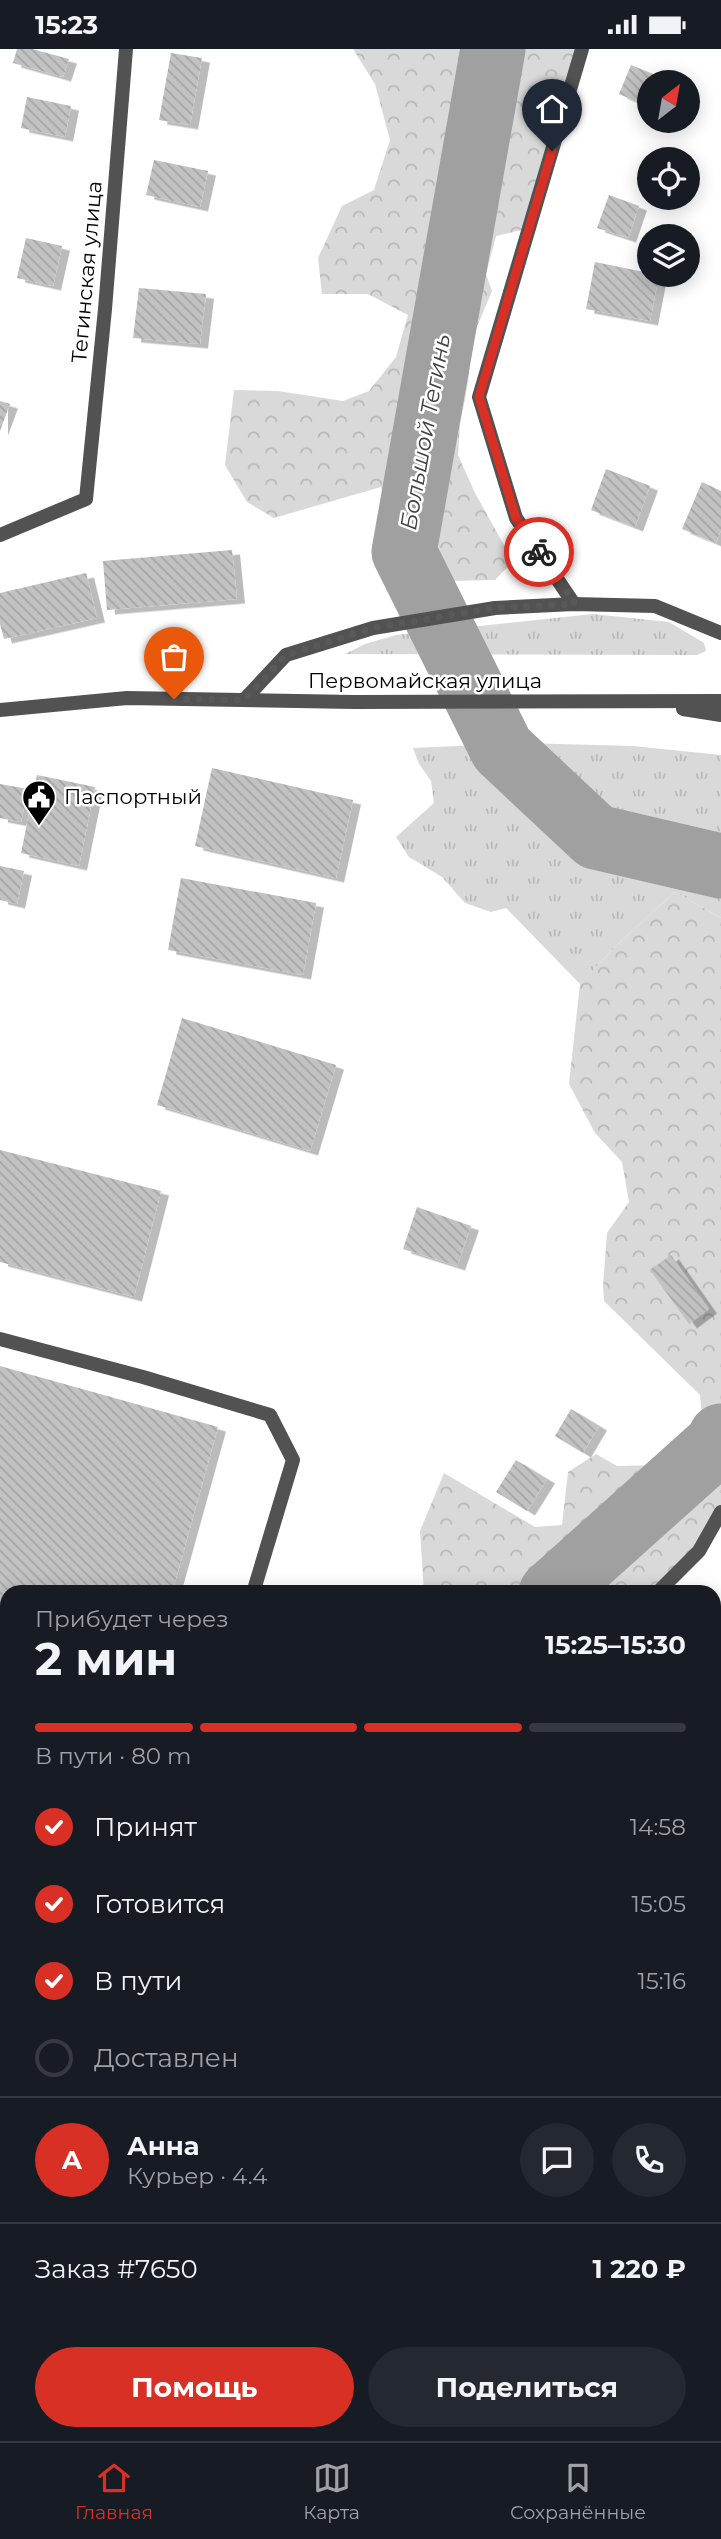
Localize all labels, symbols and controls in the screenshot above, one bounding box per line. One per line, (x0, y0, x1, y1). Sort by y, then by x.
text: 15:23 (35, 9, 98, 41)
north arrow (637, 70, 700, 133)
map controls (637, 70, 700, 287)
pin (522, 79, 582, 151)
icon: home (533, 90, 571, 128)
button: locate (637, 147, 700, 210)
street label: Тегинская улица (66, 180, 107, 364)
button: layers (637, 224, 700, 287)
water label: Большой Тегинь (394, 332, 456, 532)
courier (504, 517, 574, 587)
icon: bike (520, 533, 558, 571)
pin (144, 627, 204, 699)
icon: bag (155, 638, 193, 676)
street label: Первомайская улица (308, 668, 542, 693)
public building icon: Паспортный (20, 778, 58, 827)
place label: Паспортный (64, 784, 202, 809)
text: Прибудет через (35, 1605, 229, 1633)
text: 15:25–15:30 (545, 1629, 686, 1661)
text: 2 мин (35, 1630, 177, 1687)
text: В пути · 80 m (35, 1742, 191, 1770)
icon: check (35, 1808, 73, 1846)
text: Принят (94, 1811, 197, 1843)
text: 14:58 (630, 1813, 686, 1841)
icon: check (35, 1885, 73, 1923)
text: Готовится (94, 1888, 225, 1920)
text: 15:05 (632, 1890, 686, 1918)
icon: check (35, 1962, 73, 2000)
text: В пути (94, 1965, 183, 1997)
text: 15:16 (637, 1967, 686, 1995)
text: Доставлен (94, 2042, 239, 2074)
button: chat (520, 2123, 594, 2197)
button: phone (612, 2123, 686, 2197)
text: Анна (127, 2130, 200, 2162)
text: А (62, 2144, 82, 2176)
text: Курьер · 4.4 (127, 2162, 267, 2190)
text: Заказ #7650 (35, 2253, 198, 2285)
text: 1 220 ₽ (593, 2253, 686, 2285)
button: Помощь (35, 2347, 354, 2427)
button: Поделиться (368, 2347, 686, 2427)
tab: Главная (75, 2459, 153, 2524)
tab: Карта (303, 2459, 360, 2524)
tab: Сохранённые (510, 2459, 646, 2524)

